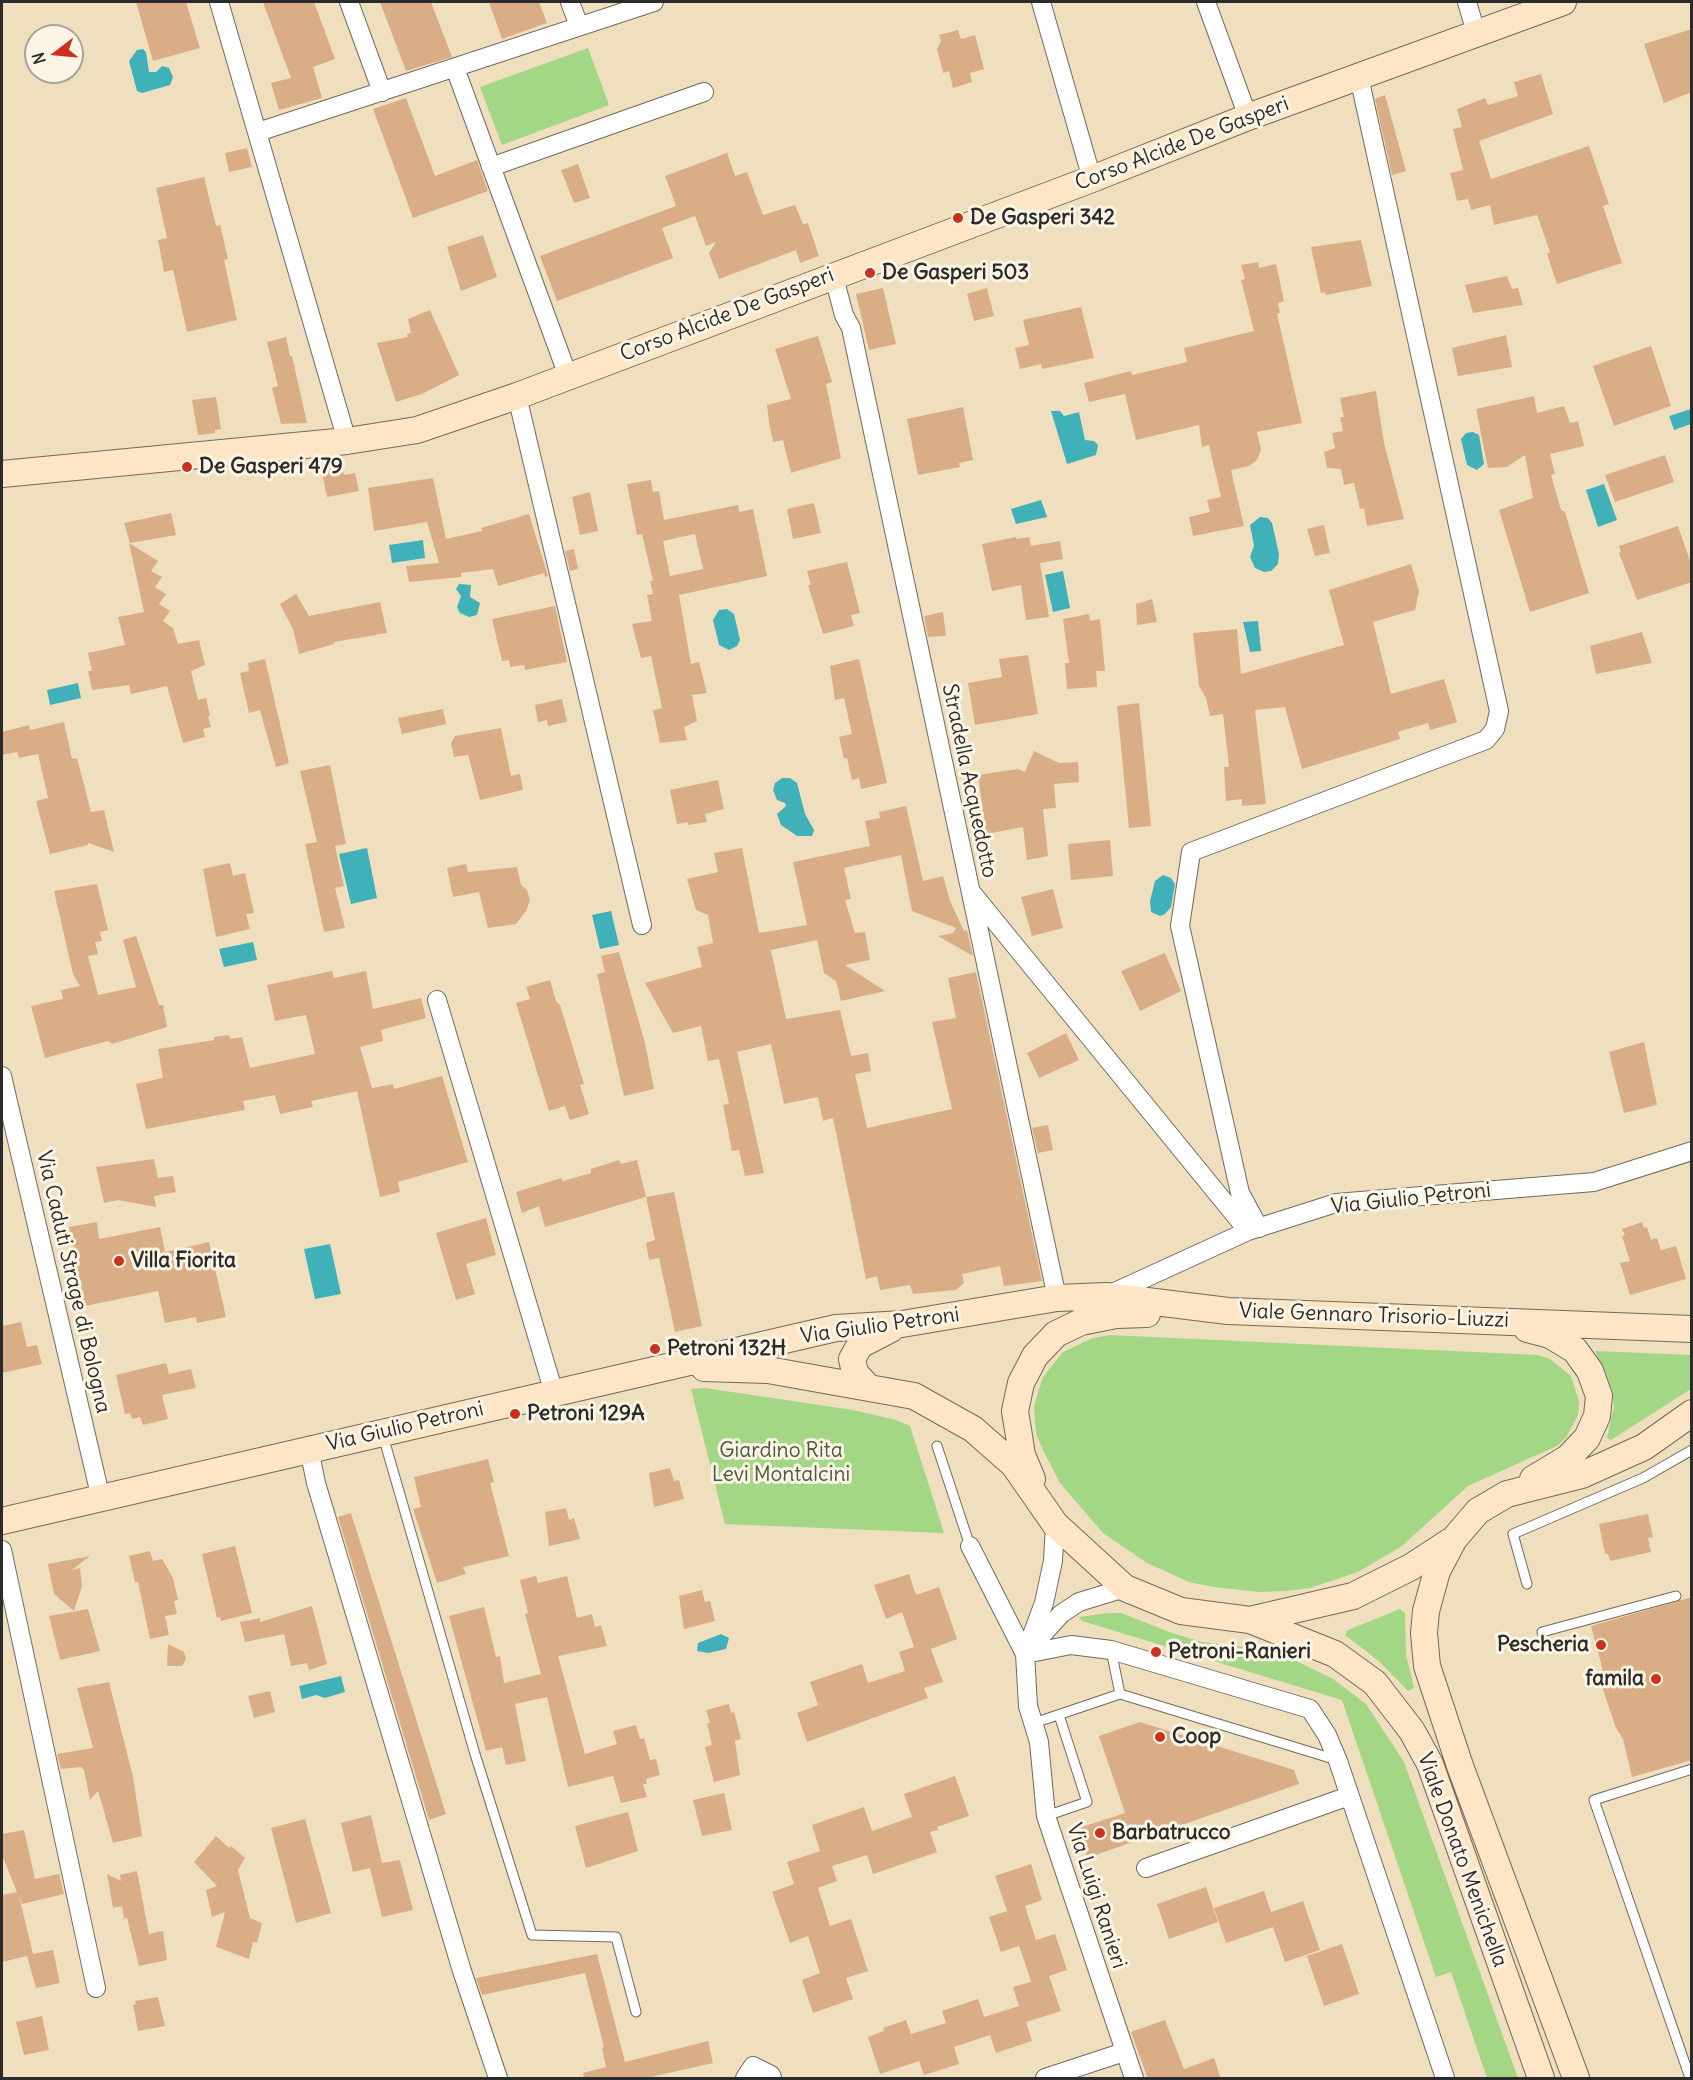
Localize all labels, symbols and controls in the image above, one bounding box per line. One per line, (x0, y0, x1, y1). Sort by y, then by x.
north arrow (24, 24, 84, 84)
text: N (27, 50, 50, 66)
street label: Corso Alcide De Gasperi (1072, 92, 1292, 196)
place label: De Gasperi 342 (970, 205, 1115, 231)
marker: De Gasperi 342 (951, 211, 965, 225)
place label: De Gasperi 503 (882, 260, 1029, 286)
street label: Corso Alcide De Gasperi (617, 263, 837, 367)
marker: De Gasperi 503 (863, 266, 877, 280)
place label: De Gasperi 479 (199, 454, 343, 480)
marker: De Gasperi 479 (180, 460, 194, 474)
street label: Stradella Acquedotto (936, 682, 1002, 880)
street label: Via Caduti Strage di Bologna (31, 1148, 115, 1416)
street label: Via Giulio Petroni (1330, 1178, 1492, 1220)
place label: Villa Fiorita (131, 1248, 236, 1274)
marker: Villa Fiorita (112, 1254, 126, 1268)
street label: Viale Gennaro Trisorio-Liuzzi (1239, 1299, 1509, 1333)
street label: Via Giulio Petroni (799, 1302, 961, 1350)
place label: Petroni 132H (667, 1336, 786, 1362)
marker: Petroni 132H (648, 1342, 662, 1356)
street label: Via Giulio Petroni (324, 1397, 486, 1457)
place label: Petroni 129A (527, 1401, 645, 1427)
marker: Petroni 129A (508, 1407, 522, 1421)
park label: Giardino Rita Levi Montalcini (712, 1438, 850, 1488)
place label: Pescheria (1497, 1632, 1589, 1658)
marker: Pescheria (1594, 1638, 1608, 1652)
place label: Petroni-Ranieri (1168, 1639, 1311, 1665)
marker: Petroni-Ranieri (1149, 1645, 1163, 1659)
place label: famila (1586, 1666, 1644, 1692)
marker: famila (1649, 1672, 1663, 1686)
place label: Coop (1172, 1724, 1221, 1750)
marker: Coop (1153, 1730, 1167, 1744)
street label: Viale Donato Menichella (1411, 1749, 1513, 1971)
street label: Via Luigi Ranieri (1061, 1820, 1131, 1972)
place label: Barbatrucco (1112, 1820, 1231, 1846)
marker: Barbatrucco (1093, 1826, 1107, 1840)

